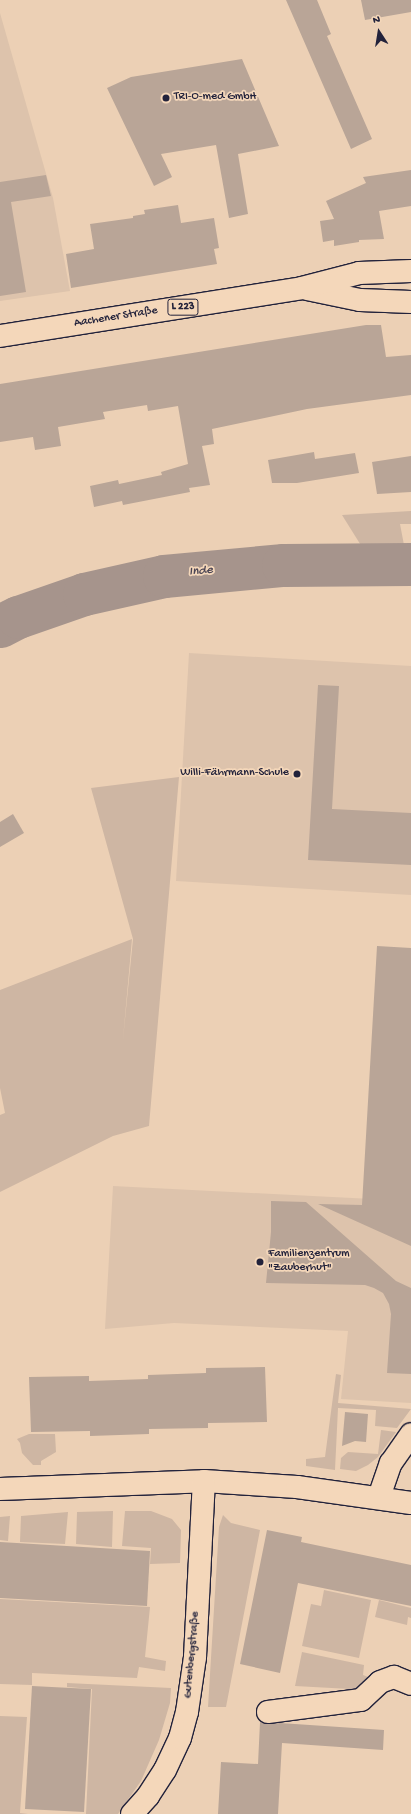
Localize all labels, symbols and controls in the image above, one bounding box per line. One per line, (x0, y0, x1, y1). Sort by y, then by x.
north arrow (359, 12, 399, 52)
text: N (372, 14, 381, 27)
place label: TRI-O-med GmbH (174, 91, 256, 105)
marker: TRI-O-med GmbH (161, 93, 171, 103)
road number: L 223 (167, 298, 199, 316)
street label: Aachener Straße (73, 304, 159, 332)
water label: Inde (189, 563, 213, 581)
place label: Willi-Fährmann-Schule (180, 767, 289, 781)
marker: Willi-Fährmann-Schule (292, 769, 302, 779)
place label: Familienzentrum "Zauberhut" (268, 1248, 350, 1276)
marker: Familienzentrum "Zauberhut" (255, 1257, 265, 1267)
street label: Gutenbergstraße (182, 1611, 204, 1699)

